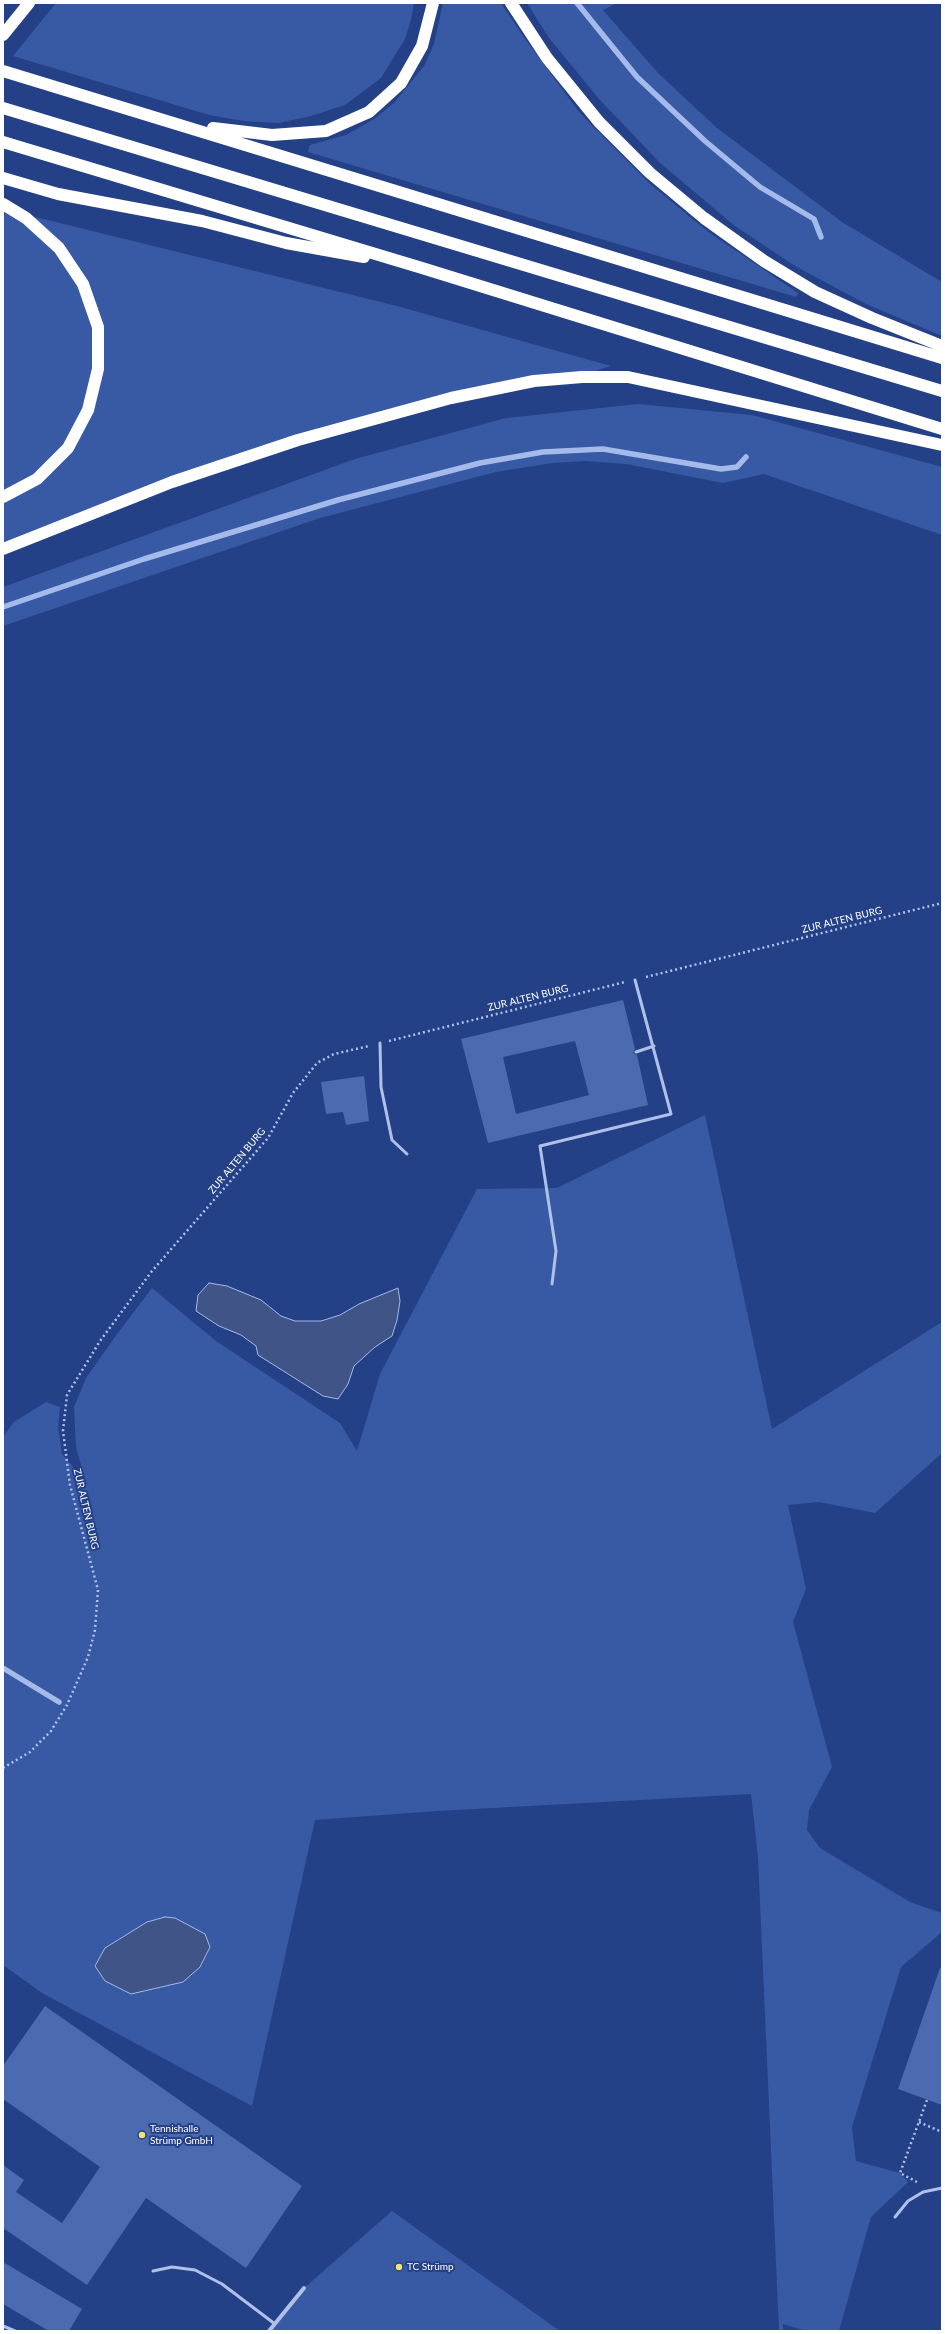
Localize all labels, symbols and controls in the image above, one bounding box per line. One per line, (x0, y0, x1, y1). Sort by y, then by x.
street label: ZUR ALTEN BURG (801, 904, 883, 936)
street label: ZUR ALTEN BURG (487, 982, 569, 1014)
street label: ZUR ALTEN BURG (206, 1126, 268, 1196)
street label: ZUR ALTEN BURG (71, 1468, 101, 1550)
place label: Tennishalle Strümp GmbH (150, 2123, 213, 2146)
marker: Tennishalle Strümp GmbH (137, 2130, 147, 2140)
place label: TC Strümp (407, 2261, 454, 2273)
marker: TC Strümp (394, 2262, 404, 2272)

